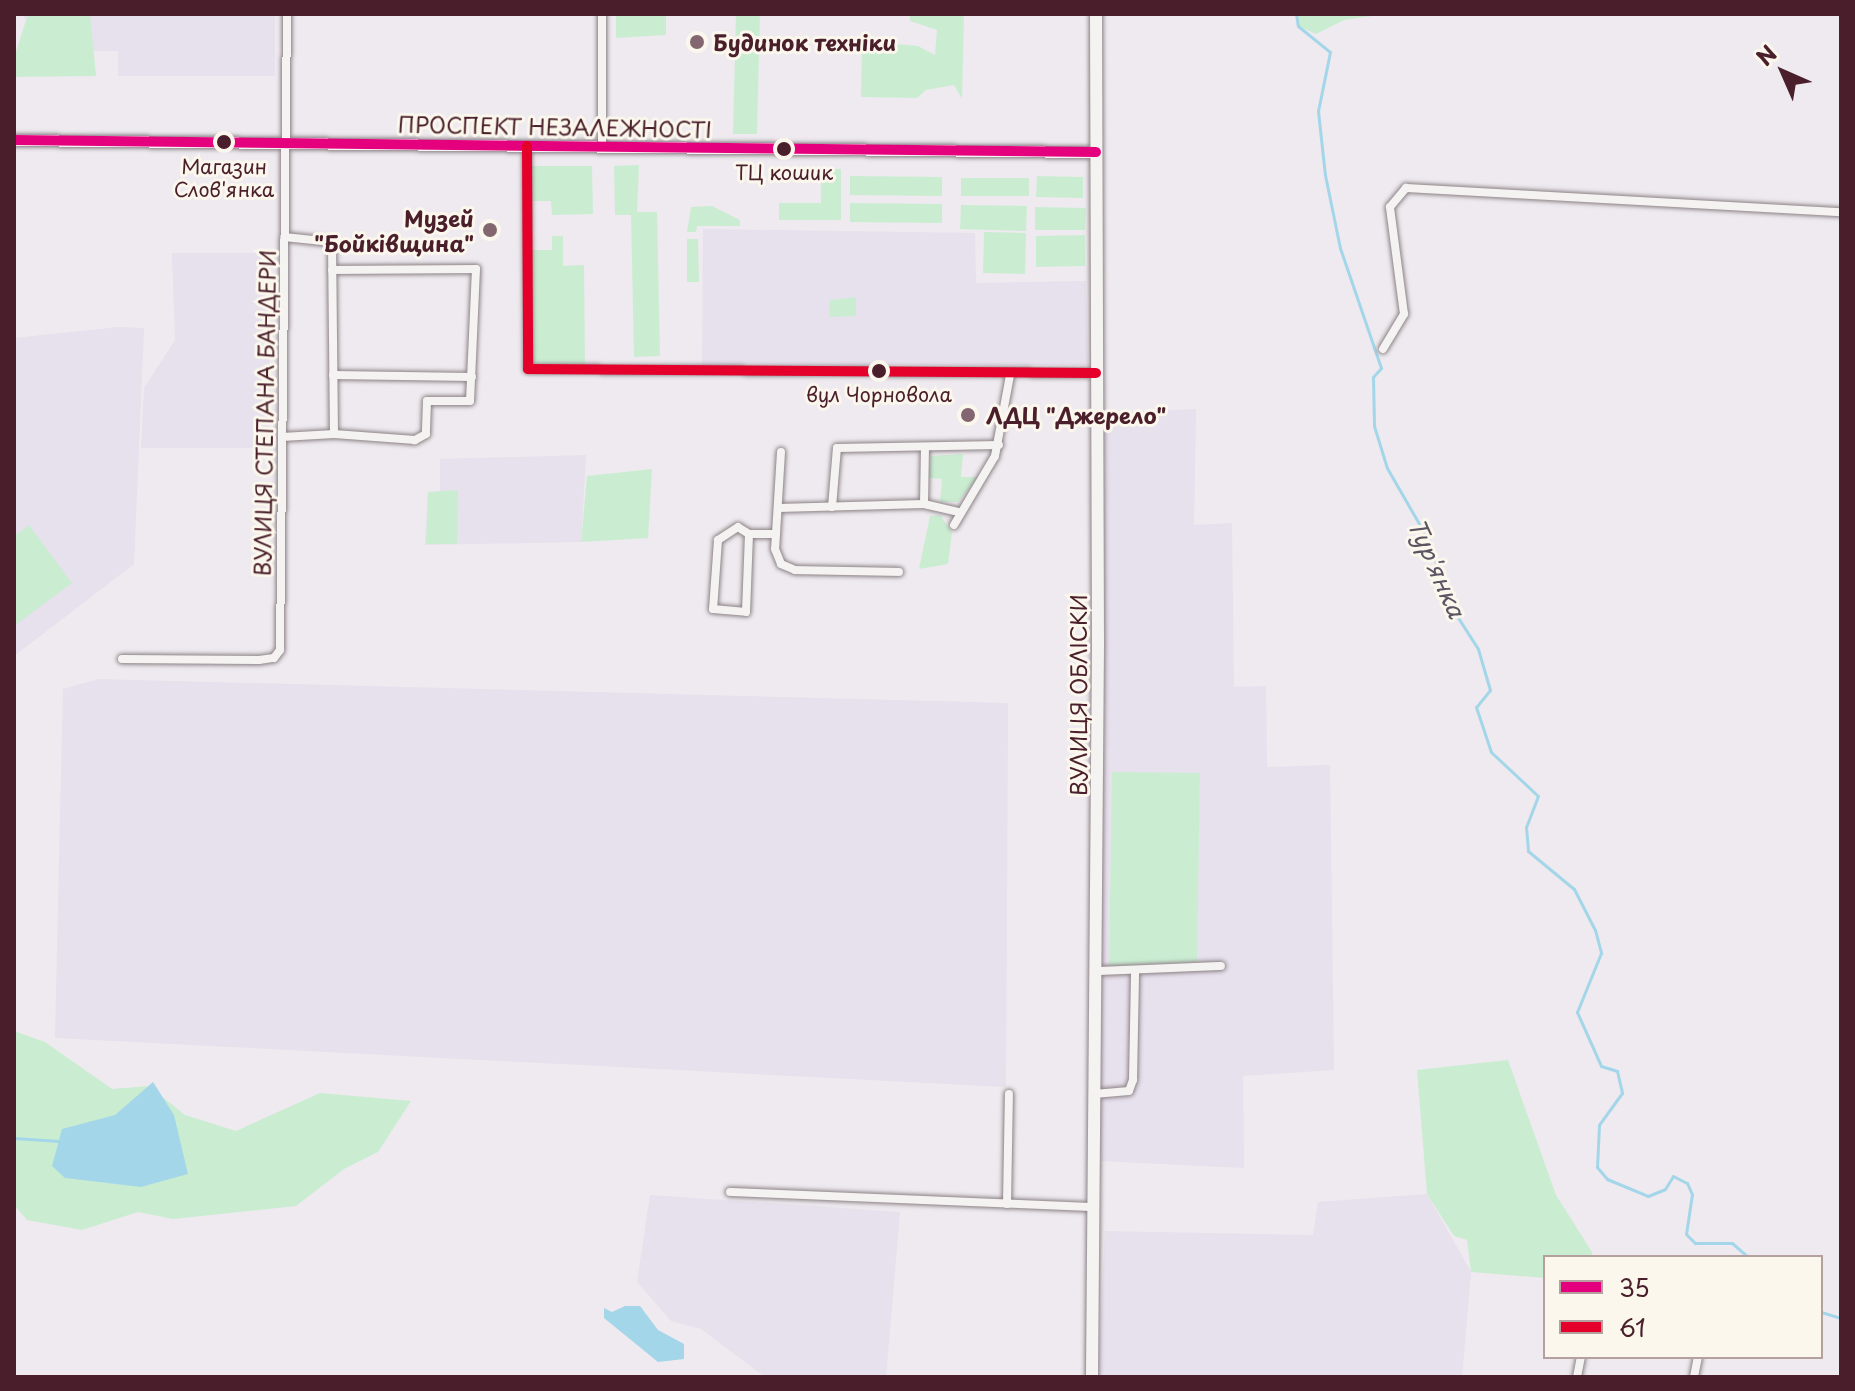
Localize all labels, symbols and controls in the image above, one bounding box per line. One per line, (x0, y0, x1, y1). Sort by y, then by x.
place label: Будинок техніки (713, 29, 898, 55)
north arrow (1743, 32, 1823, 112)
marker: Будинок техніки (688, 33, 706, 51)
text: N (1748, 37, 1784, 73)
street label: ПРОСПЕКТ НЕЗАЛЕЖНОСТІ (397, 110, 713, 142)
marker: Магазин Слов'янка (216, 134, 232, 150)
marker: ТЦ кошик (776, 141, 792, 157)
place label: Магазин Слов'янка (174, 154, 274, 201)
place label: ТЦ кошик (734, 160, 834, 184)
place label: Музей "Бойківщина" (314, 204, 474, 256)
marker: Музей "Бойківщина" (481, 221, 499, 239)
street label: ВУЛИЦЯ СТЕПАНА БАНДЕРИ (248, 249, 280, 577)
marker: вул Чорновола (871, 363, 887, 379)
place label: вул Чорновола (806, 382, 952, 406)
place label: ЛДЦ "Джерело" (986, 402, 1167, 428)
marker: ЛДЦ "Джерело" (957, 404, 979, 426)
water label: Тур'янка (1402, 514, 1472, 622)
street label: ВУЛИЦЯ ОБЛІСКИ (1065, 594, 1091, 796)
legend (1543, 1255, 1823, 1359)
text: 35 (1619, 1269, 1650, 1305)
text: 61 (1619, 1309, 1646, 1345)

